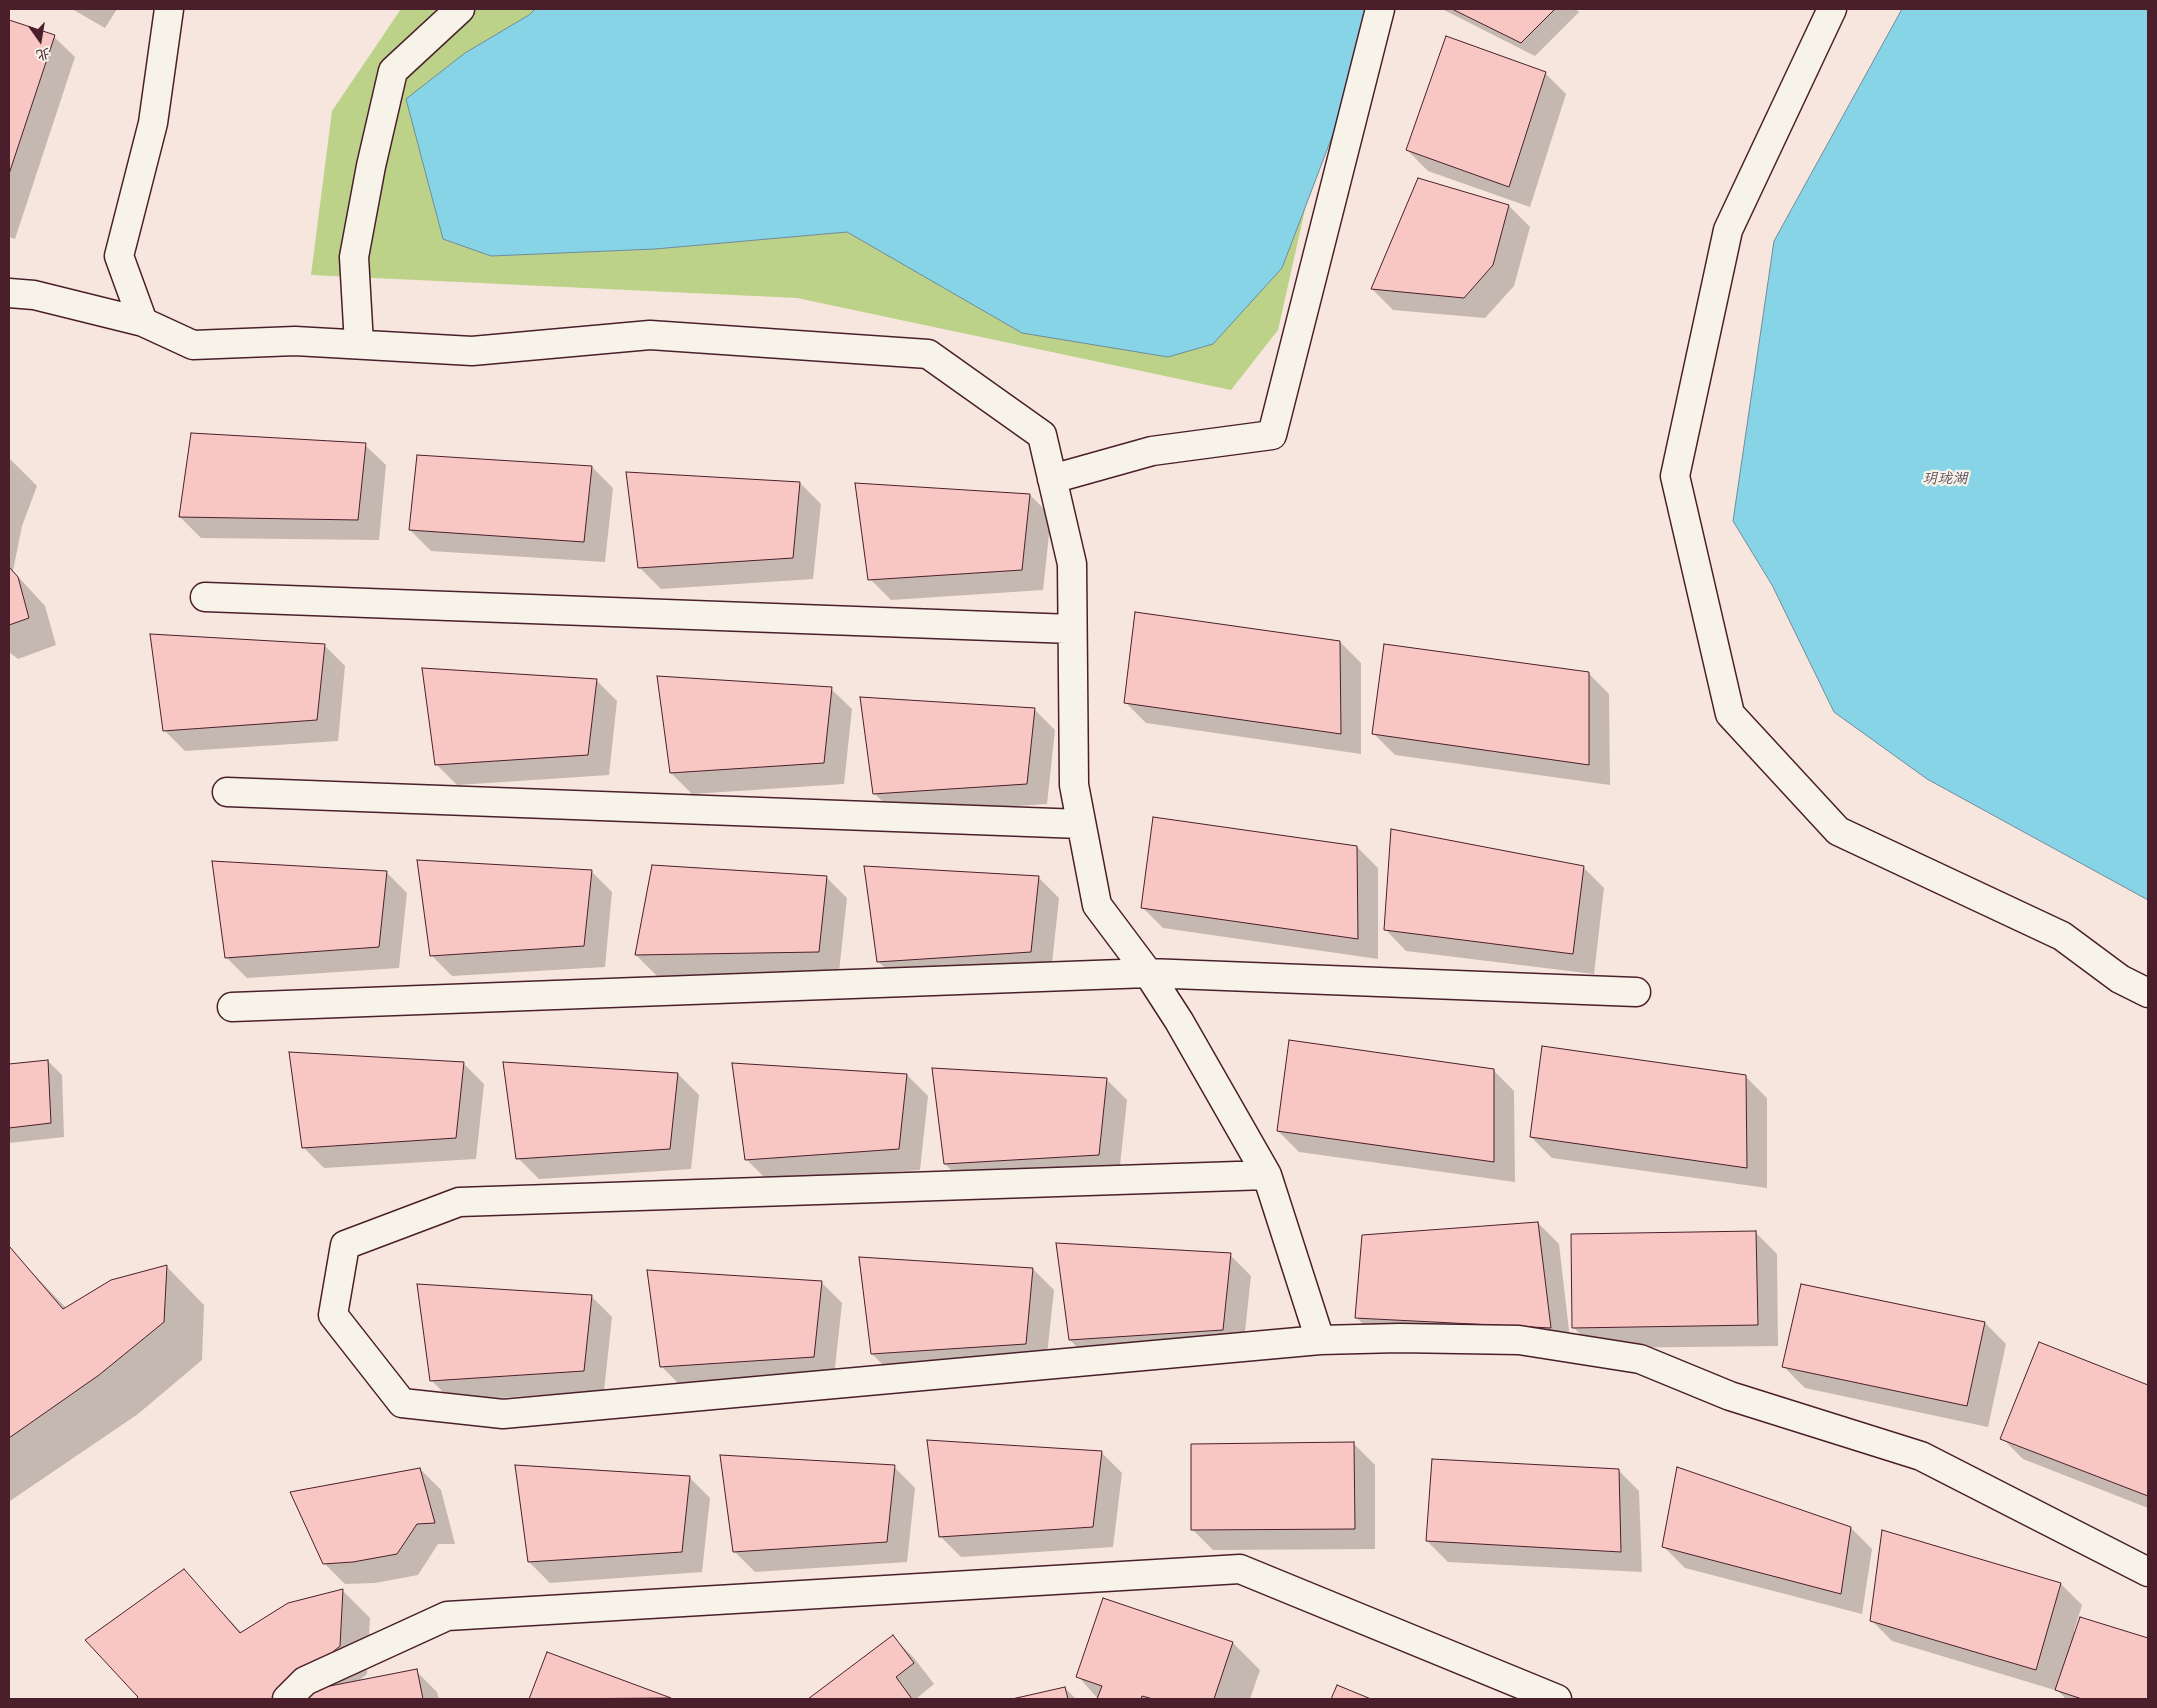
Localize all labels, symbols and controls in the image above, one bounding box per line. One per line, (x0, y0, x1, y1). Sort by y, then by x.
north arrow (15, 15, 65, 65)
text: 北 (35, 44, 52, 66)
water label: 玥珑湖 (1923, 469, 1967, 487)

